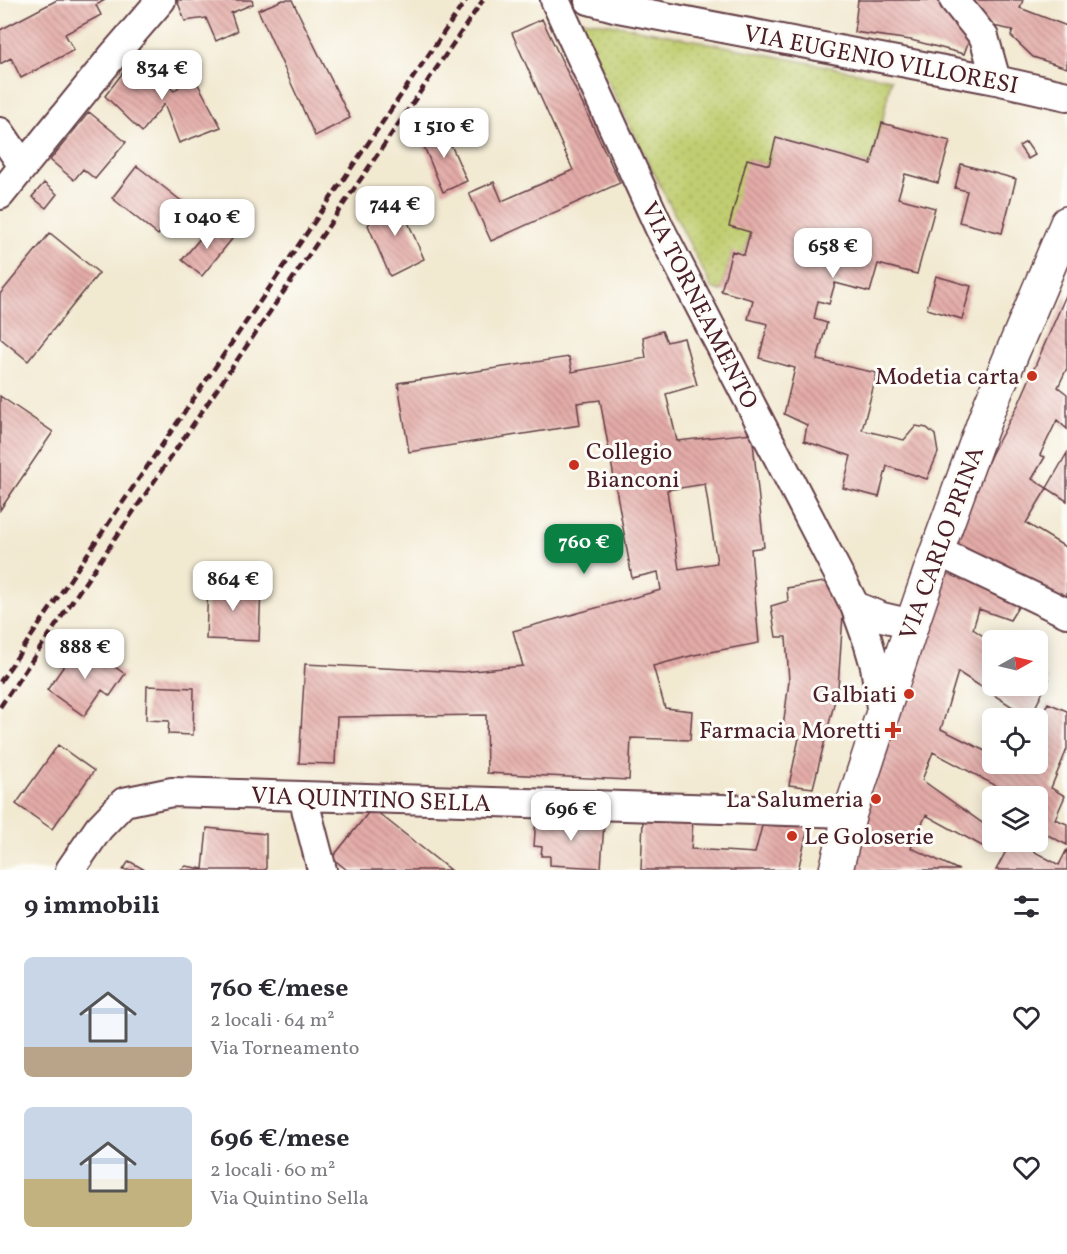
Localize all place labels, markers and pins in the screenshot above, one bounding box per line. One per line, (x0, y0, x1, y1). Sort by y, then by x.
pin: 834 € (120, 50, 204, 101)
pin: 1 510 € (389, 108, 499, 159)
pin: 744 € (353, 186, 437, 237)
pin: 1 040 € (152, 199, 262, 250)
pin: 658 € (791, 228, 875, 279)
place label: Modetia carta (875, 361, 1020, 395)
marker: Modetia carta (1025, 369, 1039, 383)
place label: Collegio Bianconi (586, 436, 680, 498)
marker: Collegio Bianconi (567, 458, 581, 472)
pin: 760 € (542, 524, 626, 575)
pin: 864 € (191, 561, 275, 612)
pin: 888 € (43, 629, 127, 680)
place label: Galbiati (813, 679, 897, 713)
marker: Galbiati (902, 687, 916, 701)
place label: Farmacia Moretti (699, 715, 881, 749)
marker: Farmacia Moretti (886, 723, 900, 737)
place label: La Salumeria (726, 784, 864, 818)
pin: 696 € (529, 791, 613, 842)
marker: La Salumeria (869, 792, 883, 806)
place label: Le Goloserie (804, 821, 934, 855)
marker: Le Goloserie (785, 829, 799, 843)

